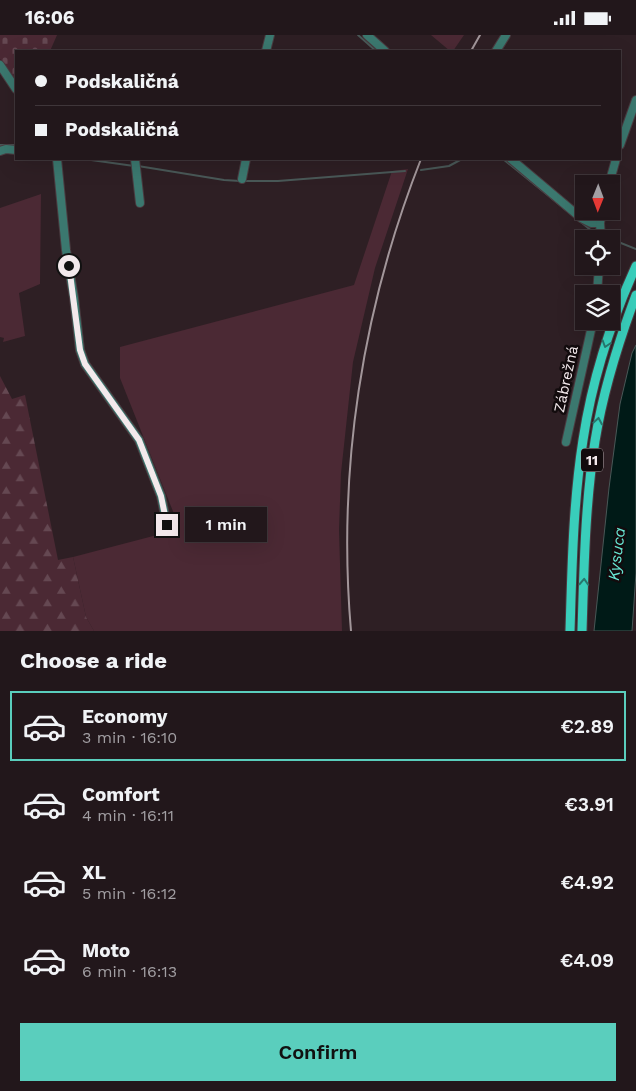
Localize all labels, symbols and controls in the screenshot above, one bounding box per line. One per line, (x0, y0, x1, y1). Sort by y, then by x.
text: 16:06 (25, 6, 75, 29)
text: Podskaličná (65, 70, 179, 93)
text: Podskaličná (65, 118, 179, 141)
north arrow (575, 175, 620, 220)
map controls (575, 175, 620, 330)
button: locate (575, 230, 620, 275)
route start (58, 255, 80, 277)
button: layers (575, 285, 620, 330)
one-way arrow (602, 339, 612, 347)
street label: Zábrežná (550, 344, 582, 414)
one-way arrow (593, 416, 603, 425)
road number: 11 (581, 449, 603, 471)
callout: 1 min (184, 507, 267, 543)
route end (156, 514, 178, 536)
text: 1 min (205, 515, 247, 534)
water label: Kysuca (604, 526, 629, 582)
one-way arrow (578, 578, 589, 586)
text: Choose a ride (20, 648, 167, 673)
icon: car (22, 704, 67, 749)
text: Economy (82, 705, 167, 728)
text: €2.89 (561, 715, 614, 738)
text: 3 min · 16:10 (82, 728, 177, 747)
icon: car (22, 782, 67, 827)
text: Comfort (82, 783, 160, 806)
text: €3.91 (565, 793, 614, 816)
text: 4 min · 16:11 (82, 806, 174, 825)
icon: car (22, 860, 67, 905)
text: XL (82, 861, 106, 884)
text: €4.92 (560, 871, 614, 894)
text: 5 min · 16:12 (82, 884, 177, 903)
icon: car (22, 938, 67, 983)
text: Moto (82, 939, 130, 962)
text: €4.09 (560, 949, 614, 972)
text: 6 min · 16:13 (82, 962, 177, 981)
button: Confirm (20, 1023, 616, 1081)

